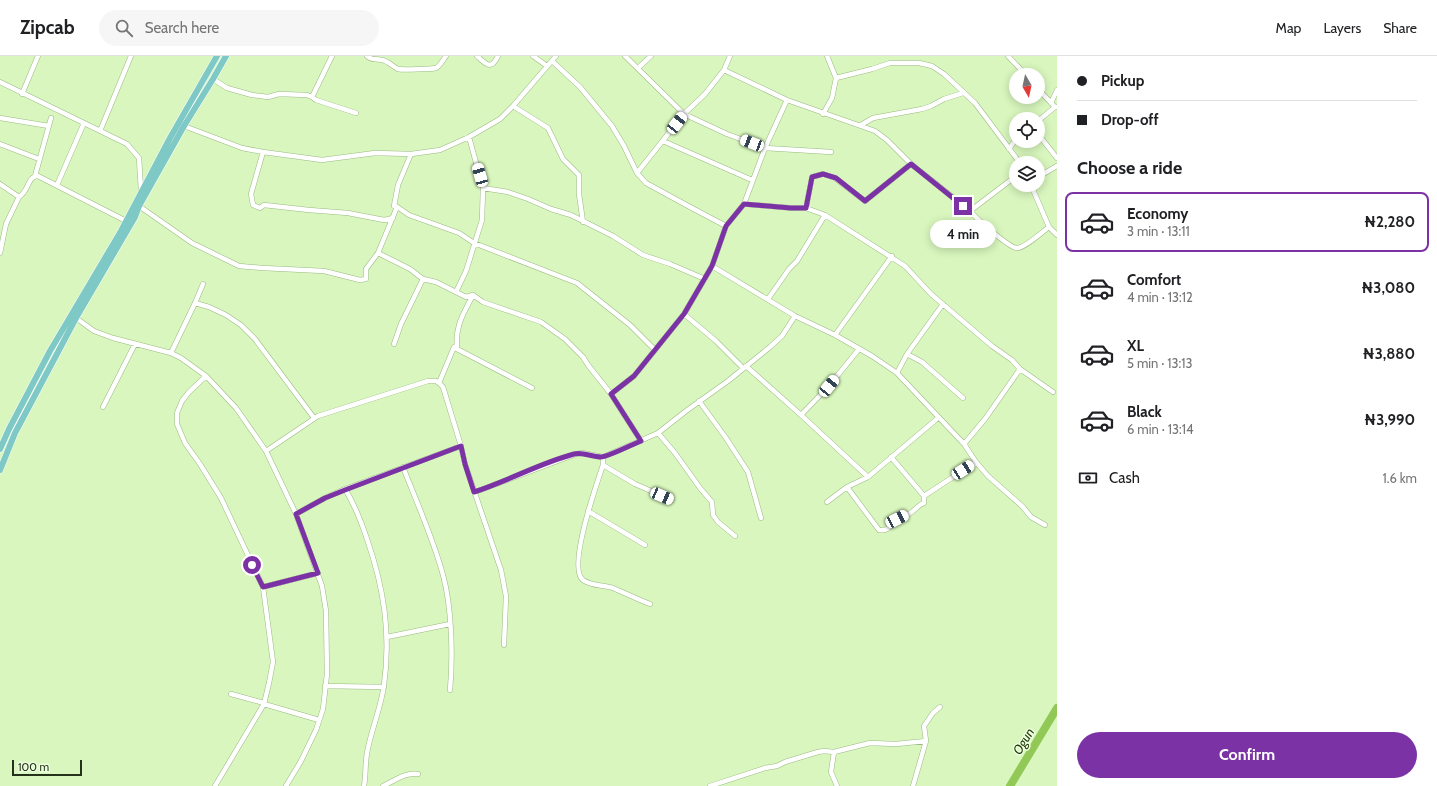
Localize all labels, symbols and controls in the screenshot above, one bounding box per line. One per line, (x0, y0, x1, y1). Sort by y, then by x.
search box (99, 10, 379, 46)
text: Zipcab (20, 16, 75, 39)
icon: search (113, 17, 135, 39)
text: Search here (145, 19, 219, 37)
text: Map (1276, 19, 1301, 37)
text: Layers (1323, 19, 1361, 37)
text: Share (1383, 19, 1417, 37)
north arrow (1009, 68, 1045, 104)
map controls (1009, 68, 1045, 192)
text: Pickup (1101, 72, 1144, 90)
car (665, 110, 689, 136)
text: Drop-off (1101, 111, 1159, 129)
button: locate (1009, 112, 1045, 148)
car (739, 133, 765, 153)
button: layers (1009, 156, 1045, 192)
text: Choose a ride (1077, 157, 1182, 179)
car (471, 162, 489, 188)
route end (954, 197, 972, 215)
icon: car (1079, 204, 1115, 240)
text: Economy (1127, 205, 1188, 223)
text: ₦2,280 (1364, 213, 1415, 231)
callout: 4 min (930, 220, 996, 248)
text: 3 min · 13:11 (1127, 223, 1190, 239)
text: 4 min (947, 226, 979, 242)
icon: car (1079, 270, 1115, 306)
text: Comfort (1127, 271, 1181, 289)
text: ₦3,080 (1361, 279, 1415, 297)
text: 4 min · 13:12 (1127, 289, 1193, 305)
icon: car (1079, 336, 1115, 372)
text: XL (1127, 337, 1144, 355)
text: ₦3,880 (1363, 345, 1415, 363)
text: 5 min · 13:13 (1127, 355, 1193, 371)
car (817, 373, 841, 399)
icon: car (1079, 402, 1115, 438)
text: Black (1127, 403, 1162, 421)
text: ₦3,990 (1364, 411, 1415, 429)
text: 6 min · 13:14 (1127, 421, 1193, 437)
car (950, 458, 976, 482)
icon: cash (1077, 467, 1099, 489)
text: Cash (1109, 469, 1140, 487)
text: 1.6 km (1383, 470, 1417, 486)
car (649, 486, 675, 506)
car (884, 508, 910, 530)
route start (243, 556, 261, 574)
water label: Ogun (1009, 725, 1037, 757)
button: Confirm (1077, 732, 1417, 778)
scale bar (12, 758, 82, 777)
text: 100 m (18, 760, 49, 774)

